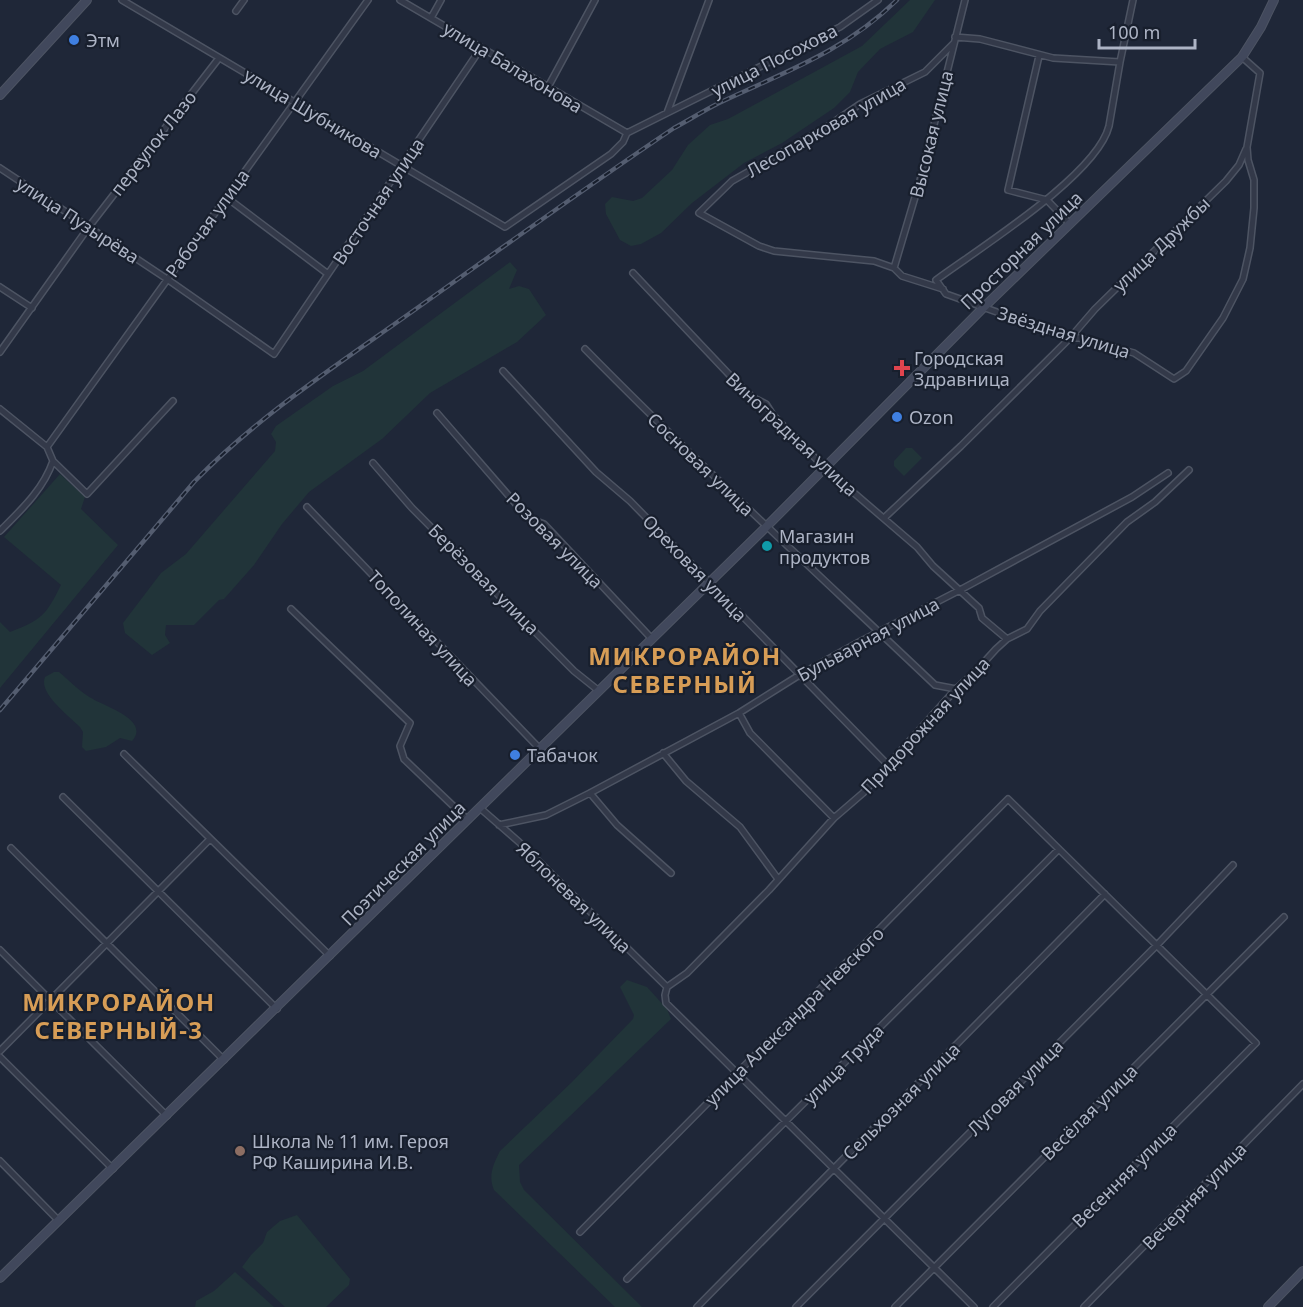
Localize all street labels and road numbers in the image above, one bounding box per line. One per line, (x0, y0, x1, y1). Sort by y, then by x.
street label: улица Балахонова (439, 16, 587, 118)
street label: улица Посохова (707, 18, 841, 102)
street label: улица Шубникова (240, 62, 386, 164)
street label: Высокая улица (904, 68, 958, 200)
street label: Лесопарковая улица (742, 72, 910, 182)
street label: переулок Лазо (104, 86, 202, 200)
street label: Восточная улица (327, 133, 429, 269)
street label: Рабочая улица (160, 164, 254, 282)
street label: улица Пузырёва (12, 171, 144, 269)
street label: Просторная улица (955, 186, 1087, 314)
street label: улица Дружбы (1107, 191, 1215, 297)
street label: Звёздная улица (995, 300, 1133, 364)
street label: Виноградная улица (721, 367, 863, 501)
street label: Сосновая улица (643, 407, 759, 521)
street label: Розовая улица (502, 487, 608, 593)
street label: Ореховая улица (638, 509, 752, 627)
street label: Берёзовая улица (423, 518, 545, 640)
street label: Тополиная улица (363, 565, 483, 691)
street label: Бульварная улица (793, 591, 943, 687)
street label: Придорожная улица (855, 651, 995, 799)
street label: Поэтическая улица (336, 796, 470, 930)
street label: Яблоневая улица (511, 836, 637, 958)
street label: улица Александра Невского (699, 921, 889, 1111)
street label: улица Труда (797, 1018, 889, 1110)
street label: Луговая улица (962, 1034, 1068, 1140)
street label: Сельхозная улица (837, 1037, 965, 1165)
street label: Весёлая улица (1036, 1059, 1142, 1165)
street label: Весенняя улица (1066, 1117, 1182, 1233)
street label: Вечерняя улица (1137, 1137, 1251, 1255)

